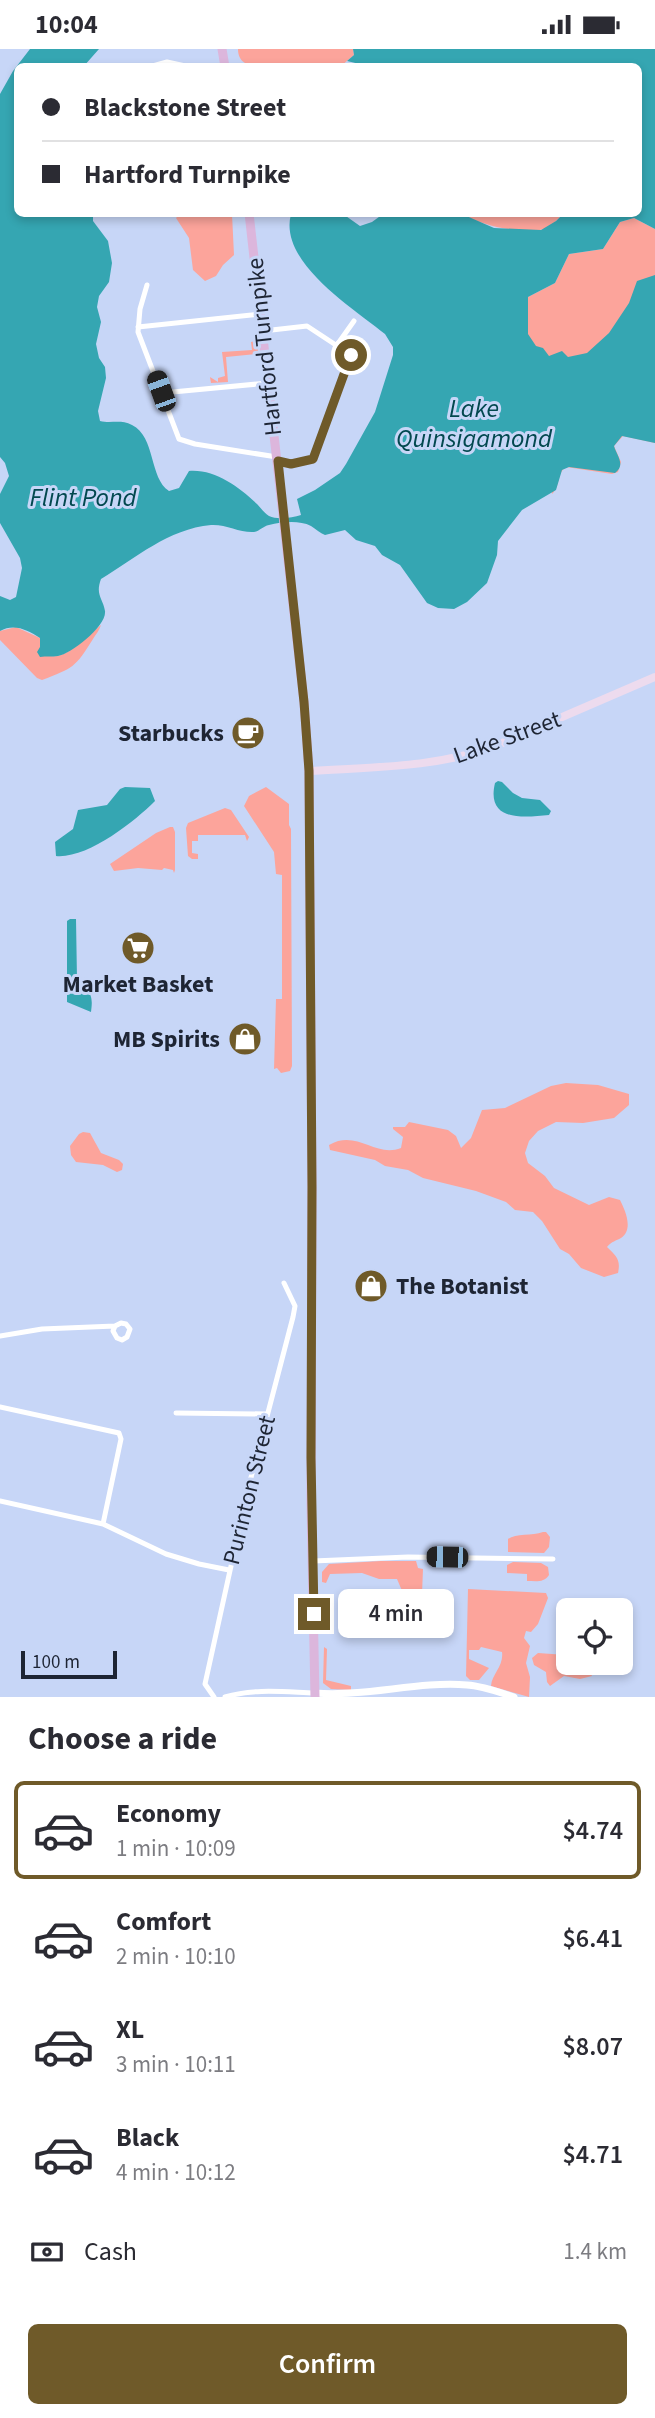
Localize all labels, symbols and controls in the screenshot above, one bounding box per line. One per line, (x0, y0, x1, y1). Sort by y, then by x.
text: 10:04 (35, 6, 98, 43)
text: Blackstone Street (84, 89, 286, 126)
text: Hartford Turnpike (84, 156, 291, 193)
street label: Hartford Turnpike (238, 256, 291, 438)
route start (335, 339, 367, 371)
car (144, 368, 179, 414)
water label: Lake Quinsigamond (396, 390, 553, 457)
water label: Flint Pond (30, 479, 138, 516)
street label: Lake Street (449, 702, 566, 773)
cafe icon: Starbucks (229, 714, 267, 752)
place label: Starbucks (118, 716, 224, 751)
supermarket icon: Market Basket (119, 929, 157, 967)
place label: Market Basket (63, 967, 213, 1002)
shop icon: MB Spirits (226, 1020, 264, 1058)
place label: MB Spirits (113, 1022, 220, 1057)
shop icon: The Botanist (352, 1267, 390, 1305)
place label: The Botanist (396, 1269, 529, 1304)
street label: Purinton Street (214, 1412, 285, 1569)
car (426, 1546, 469, 1568)
callout: 4 min (338, 1589, 454, 1639)
text: 4 min (369, 1597, 423, 1630)
route end (298, 1598, 330, 1630)
map controls (556, 1598, 633, 1675)
button: locate (556, 1598, 633, 1675)
scale bar (21, 1648, 117, 1680)
text: 100 m (32, 1649, 80, 1676)
text: Choose a ride (28, 1716, 217, 1762)
text: Economy (116, 1795, 221, 1832)
icon: car (32, 1799, 95, 1862)
text: $4.74 (562, 1812, 623, 1849)
text: 1 min · 10:09 (116, 1832, 236, 1865)
text: Comfort (116, 1903, 211, 1940)
icon: car (32, 1907, 95, 1970)
text: $6.41 (562, 1920, 623, 1957)
text: 2 min · 10:10 (116, 1940, 236, 1973)
text: XL (116, 2011, 144, 2048)
icon: car (32, 2015, 95, 2078)
text: $8.07 (562, 2028, 623, 2065)
text: 3 min · 10:11 (116, 2048, 236, 2081)
text: Black (116, 2119, 179, 2156)
icon: car (32, 2123, 95, 2186)
text: $4.71 (562, 2136, 623, 2173)
text: 4 min · 10:12 (116, 2156, 236, 2189)
icon: cash (28, 2233, 66, 2271)
text: Cash (84, 2233, 137, 2270)
text: 1.4 km (563, 2235, 627, 2268)
button: Confirm (28, 2324, 627, 2404)

